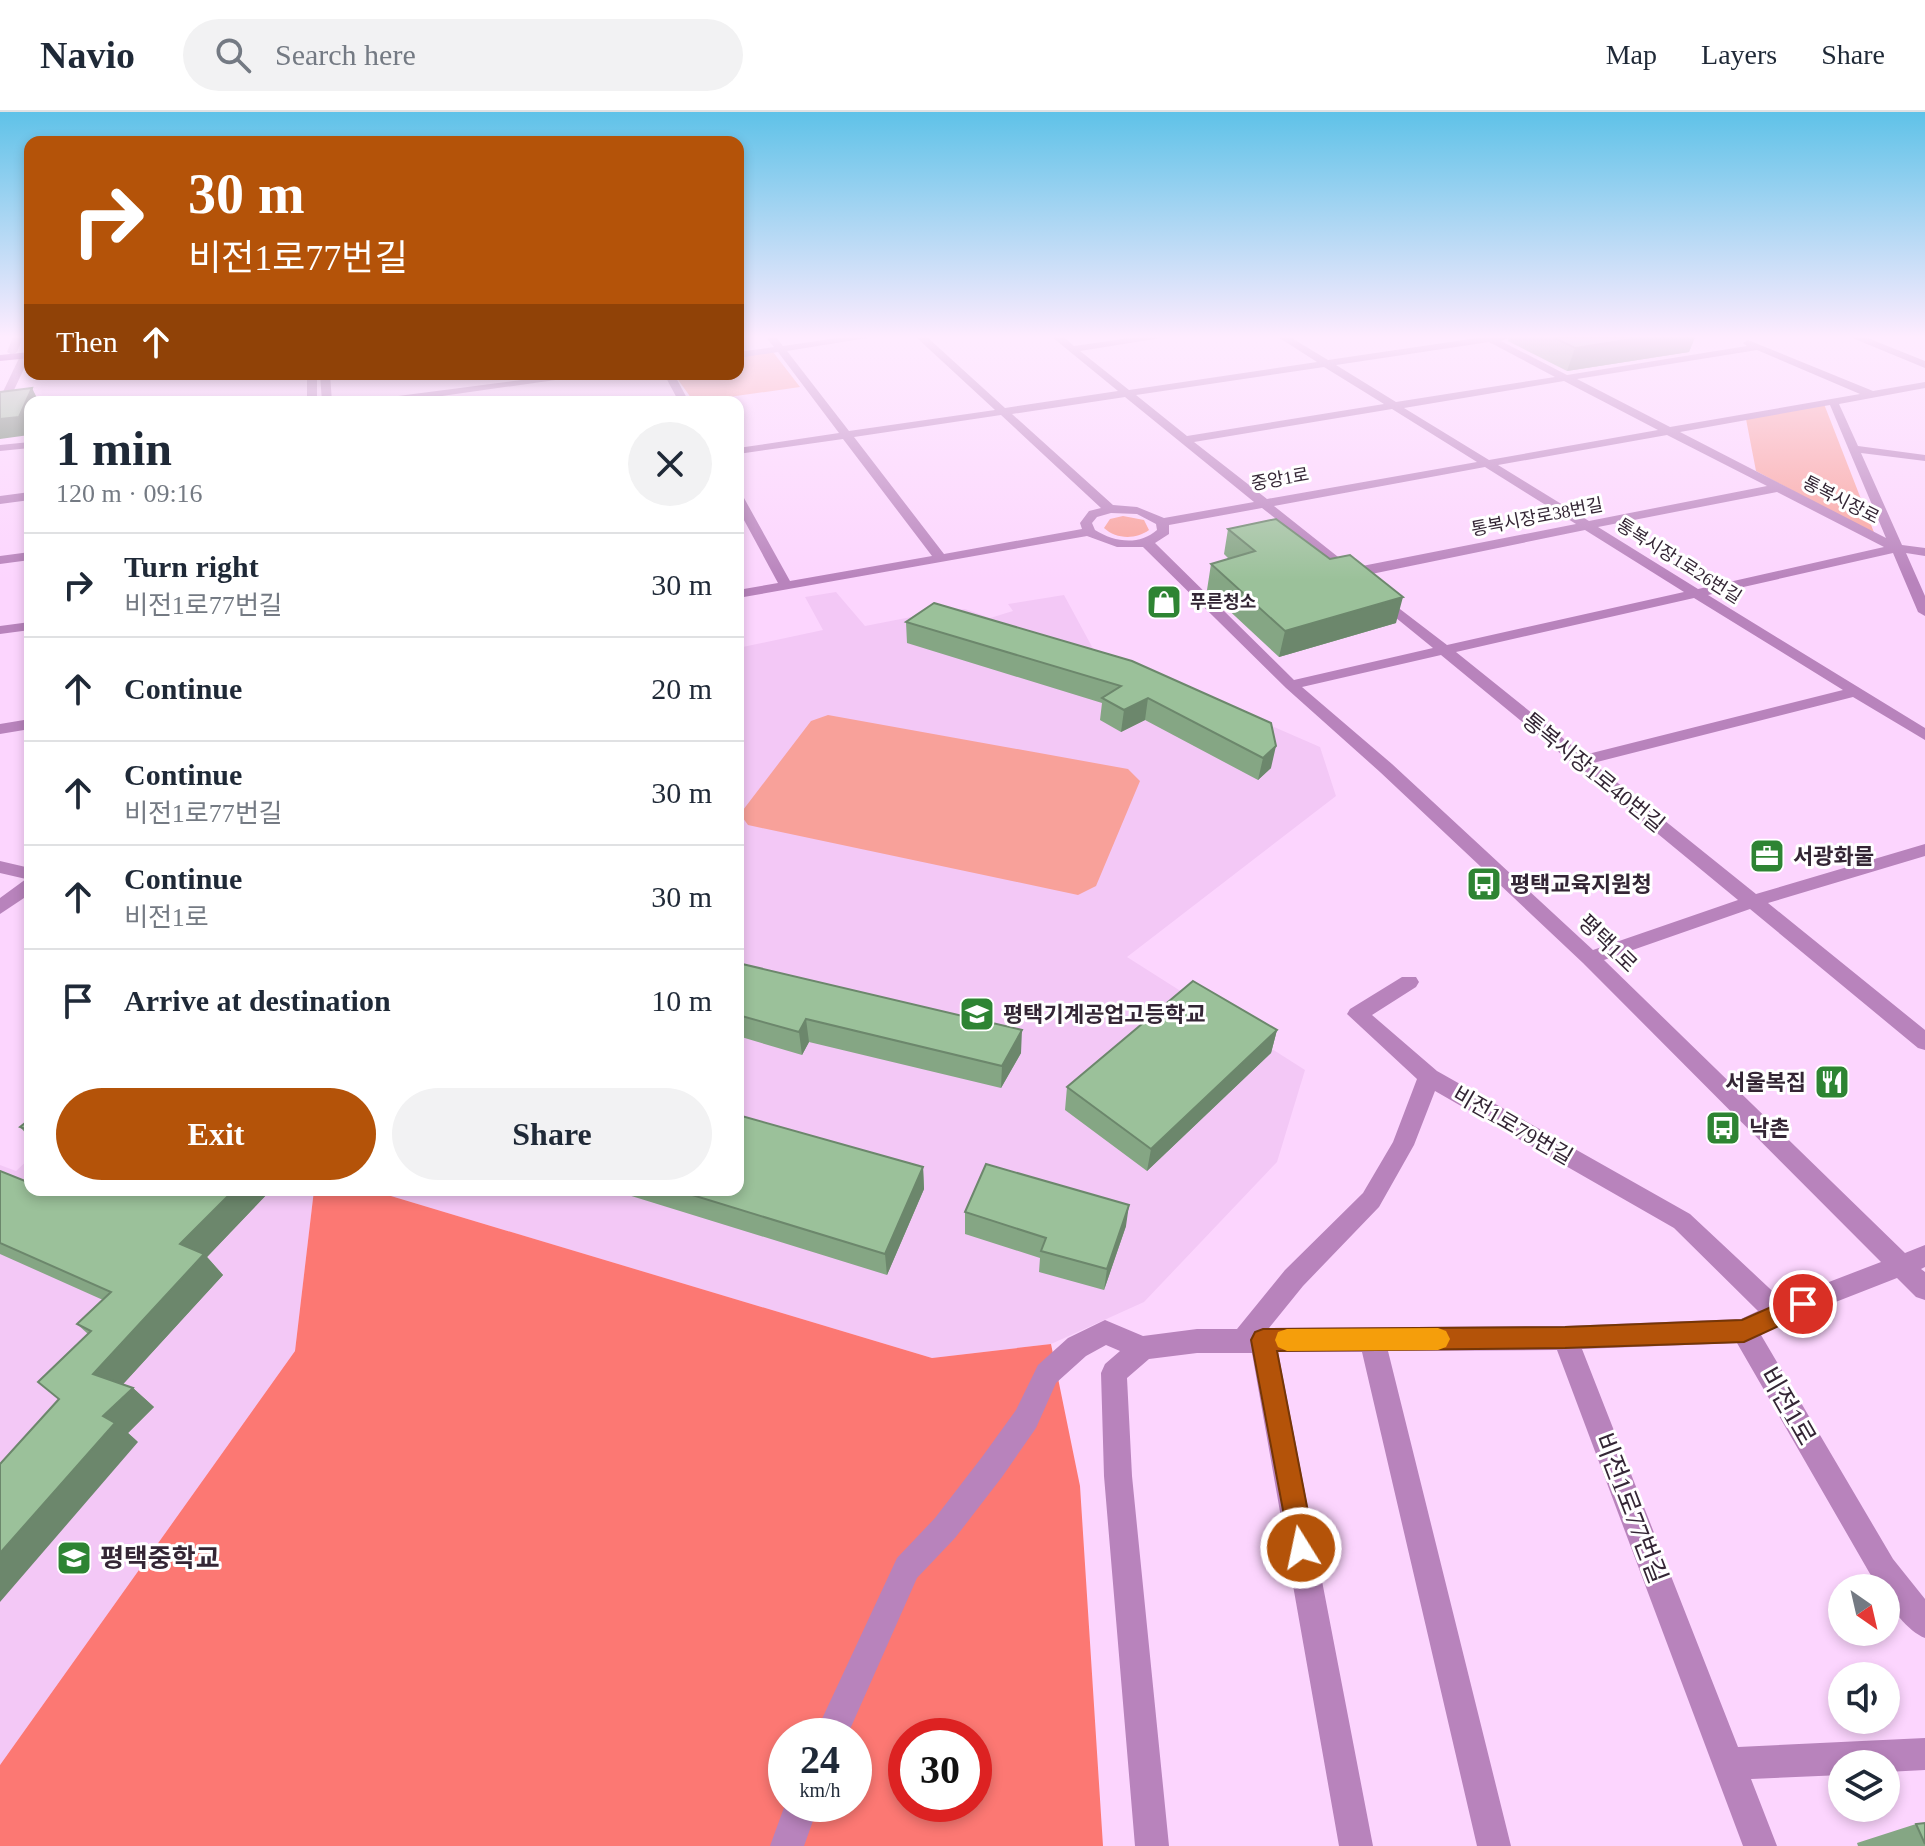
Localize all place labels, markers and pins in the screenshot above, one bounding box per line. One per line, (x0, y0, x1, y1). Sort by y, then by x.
shop icon: 푸른청소 (1145, 583, 1183, 621)
place label: 푸른청소 (1190, 592, 1256, 612)
office icon: 서광화물 (1748, 837, 1786, 875)
place label: 서광화물 (1793, 844, 1874, 869)
bus stop icon: 평택교육지원청 (1465, 865, 1503, 903)
place label: 평택교육지원청 (1510, 872, 1652, 897)
school or university icon: 평택기계공업고등학교 (958, 995, 996, 1033)
place label: 평택기계공업고등학교 (1003, 1002, 1205, 1027)
restaurant icon: 서울복집 (1813, 1063, 1851, 1101)
place label: 서울복집 (1725, 1070, 1806, 1095)
bus stop icon: 낙촌 (1704, 1109, 1742, 1147)
place label: 낙촌 (1749, 1116, 1789, 1141)
pin (1769, 1270, 1837, 1338)
school or university icon: 평택중학교 (55, 1539, 93, 1577)
place label: 평택중학교 (100, 1544, 220, 1573)

